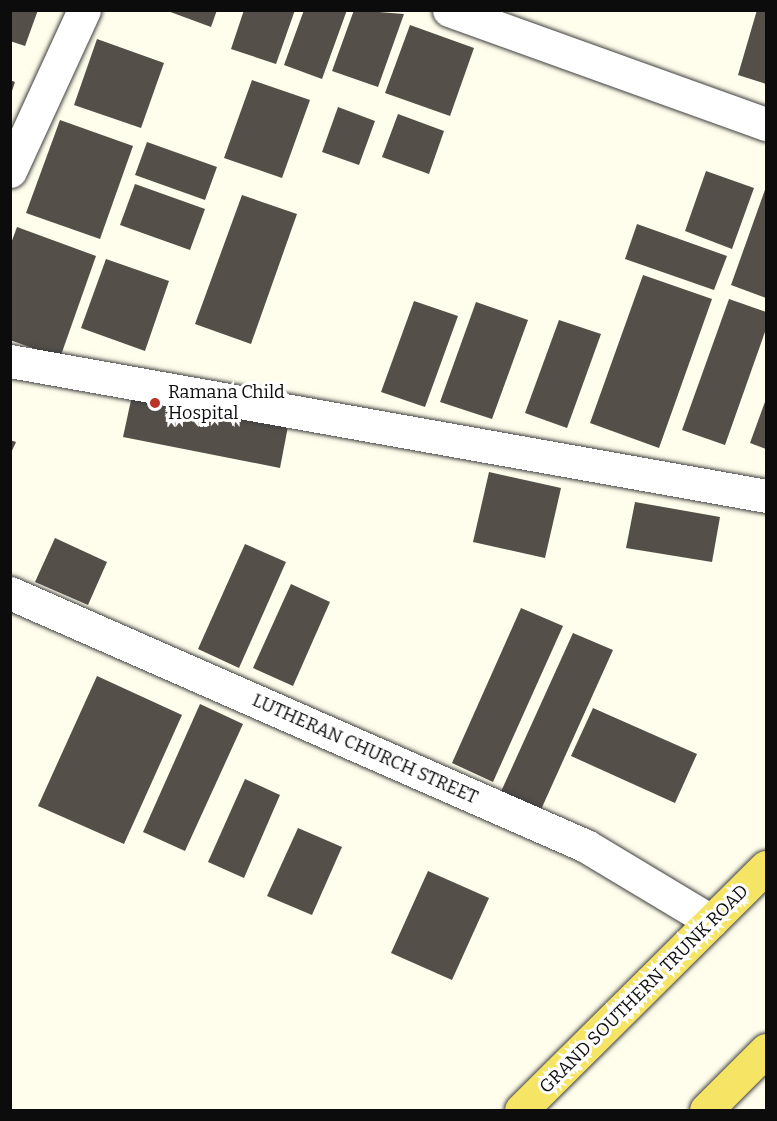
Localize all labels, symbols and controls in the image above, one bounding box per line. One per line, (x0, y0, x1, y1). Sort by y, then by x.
place label: Ramana Child Hospital (168, 382, 285, 424)
marker: Ramana Child Hospital (146, 394, 164, 412)
street label: LUTHERAN CHURCH STREET (249, 689, 481, 809)
street label: GRAND SOUTHERN TRUNK ROAD (535, 880, 753, 1098)

